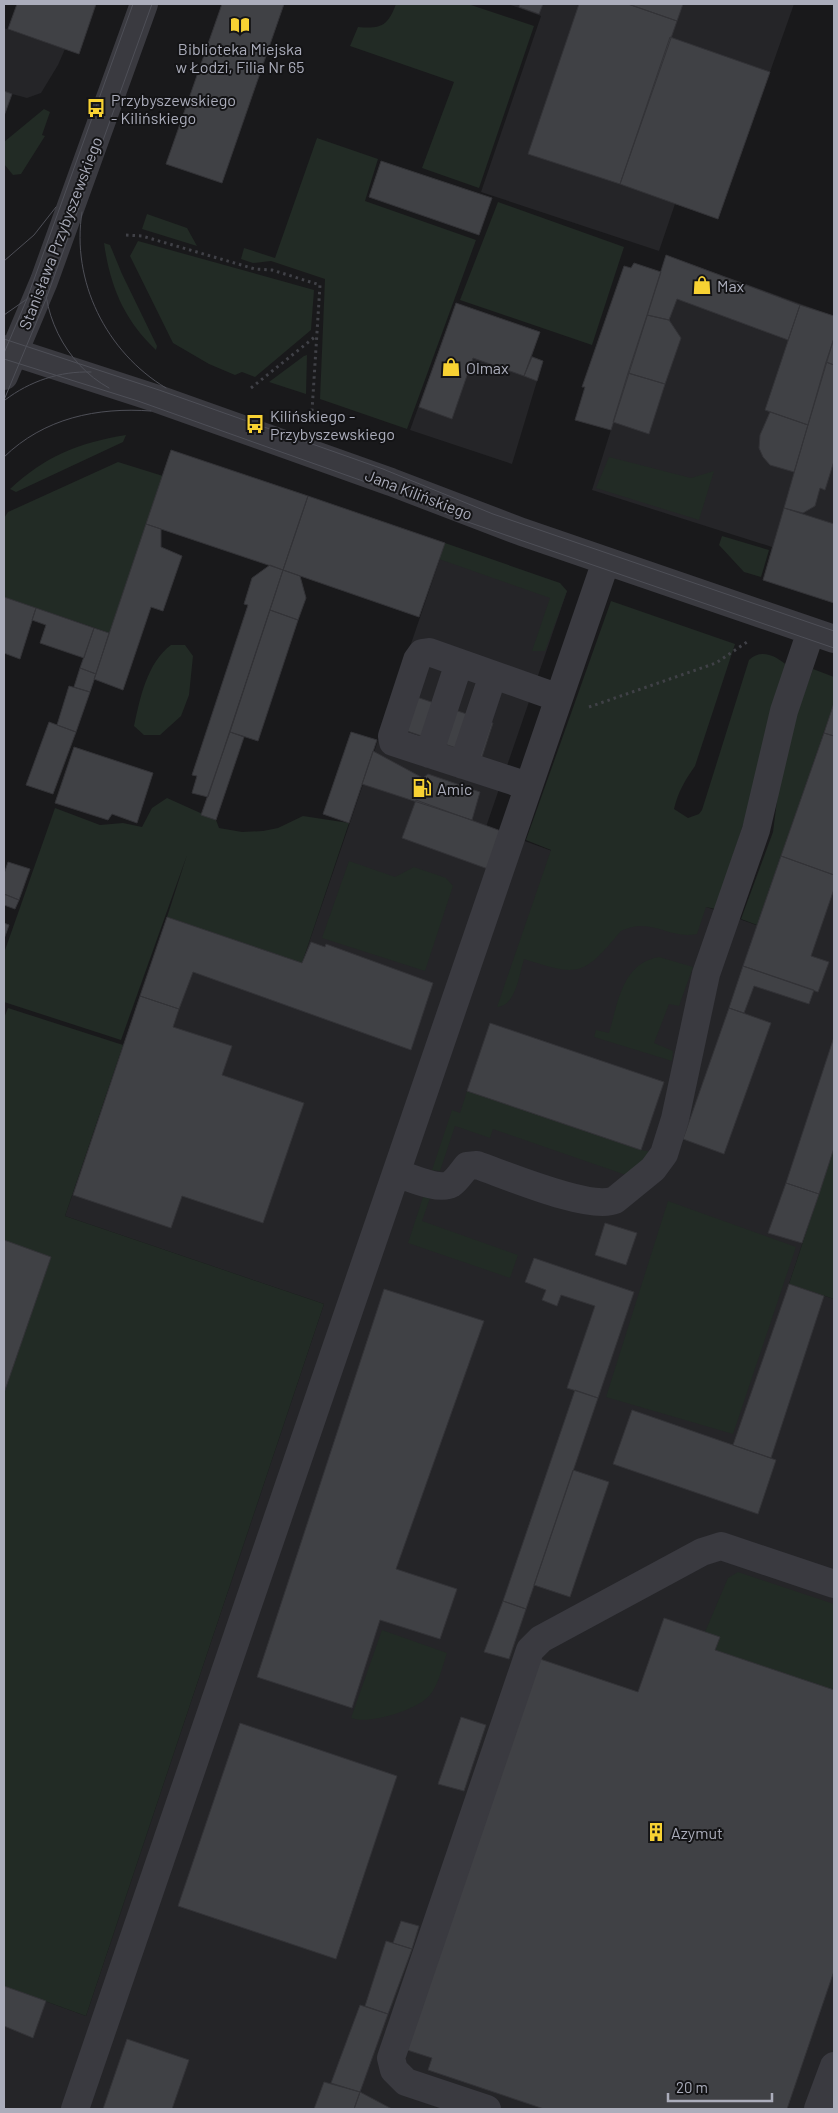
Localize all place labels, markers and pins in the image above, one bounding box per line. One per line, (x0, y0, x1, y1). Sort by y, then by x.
library icon: Biblioteka Miejska w Łodzi, Filia Nr 65 (229, 14, 251, 36)
place label: Biblioteka Miejska w Łodzi, Filia Nr 65 (175, 39, 305, 76)
place label: Przybyszewskiego - Kilińskiego (111, 90, 236, 127)
bus stop icon: Przybyszewskiego - Kilińskiego (85, 97, 107, 119)
shop icon: Max (691, 274, 713, 296)
place label: Max (717, 276, 745, 295)
shop icon: Olmax (440, 356, 462, 378)
place label: Olmax (466, 358, 509, 377)
place label: Kilińskiego - Przybyszewskiego (270, 406, 395, 443)
bus stop icon: Kilińskiego - Przybyszewskiego (244, 413, 266, 435)
fuel station icon: Amic (411, 777, 433, 799)
place label: Amic (437, 779, 472, 798)
building icon: Azymut (645, 1821, 667, 1843)
place label: Azymut (671, 1823, 723, 1842)

